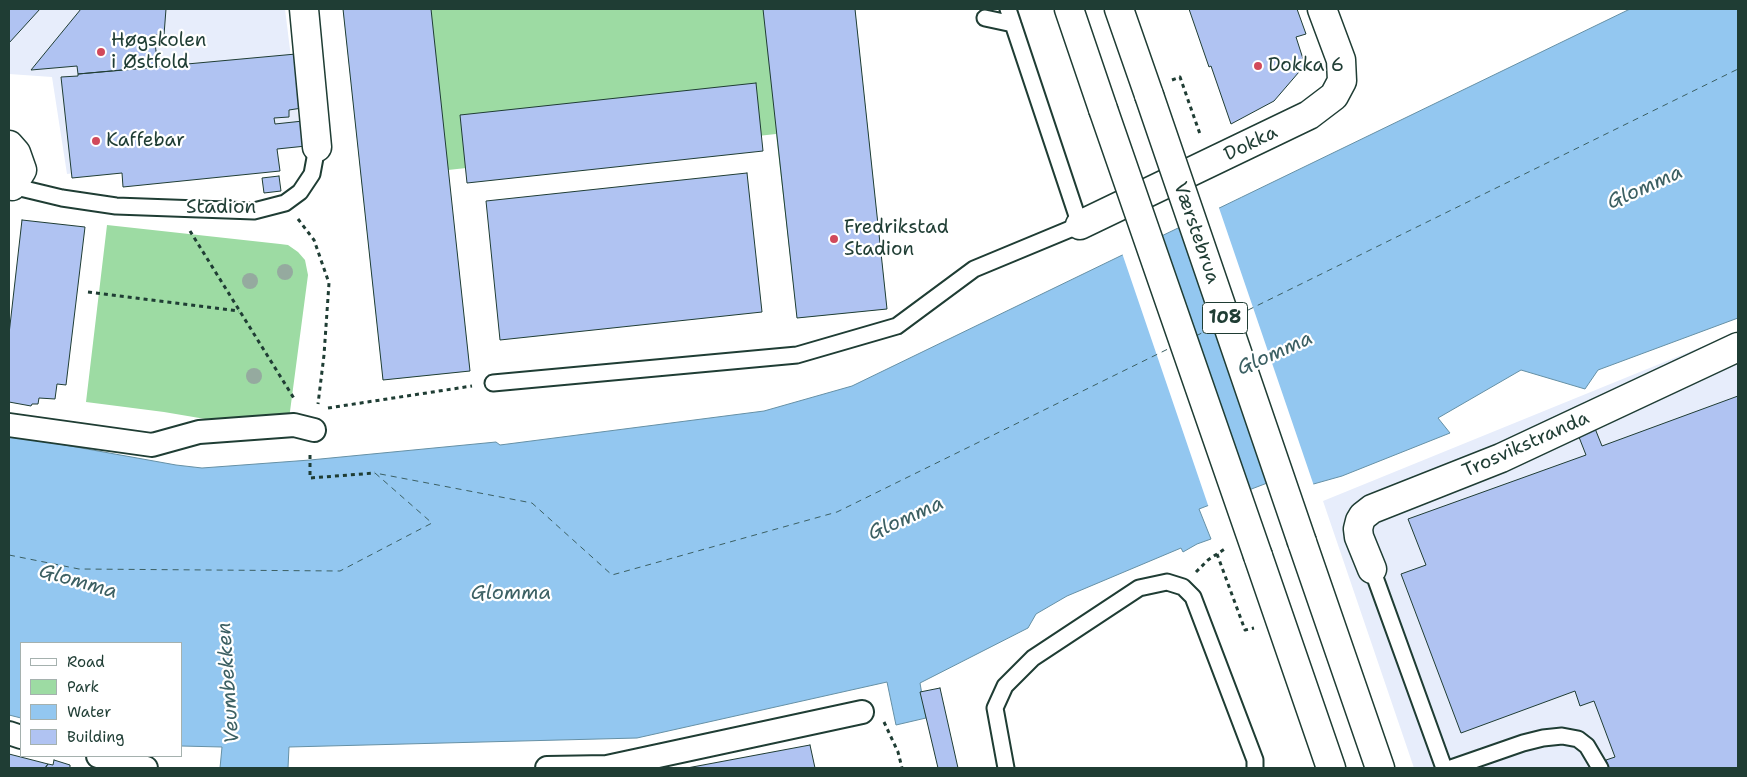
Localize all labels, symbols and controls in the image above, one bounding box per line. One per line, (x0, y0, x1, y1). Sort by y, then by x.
place label: Høgskolen i Østfold (111, 30, 206, 74)
marker: Høgskolen i Østfold (95, 46, 107, 58)
place label: Dokka 6 (1268, 55, 1344, 77)
marker: Dokka 6 (1252, 60, 1264, 72)
street label: Dokka (1221, 121, 1281, 167)
place label: Kaffebar (106, 130, 185, 152)
marker: Kaffebar (90, 135, 102, 147)
water label: Glomma (1603, 161, 1687, 215)
street label: Værstebrua (1168, 179, 1224, 287)
street label: Stadion (186, 197, 256, 219)
place label: Fredrikstad Stadion (844, 217, 949, 261)
marker: Fredrikstad Stadion (828, 233, 840, 245)
road number: 108 (1202, 302, 1248, 334)
water label: Glomma (1233, 327, 1317, 381)
street label: Trosvikstranda (1459, 407, 1593, 483)
water label: Glomma (864, 492, 948, 546)
water label: Glomma (36, 559, 120, 605)
water label: Glomma (471, 582, 551, 606)
water label: Veumbekken (213, 622, 245, 744)
legend (20, 642, 182, 757)
text: Road (67, 652, 105, 672)
text: Park (67, 677, 99, 697)
text: Water (67, 702, 111, 722)
text: Building (67, 727, 124, 747)

